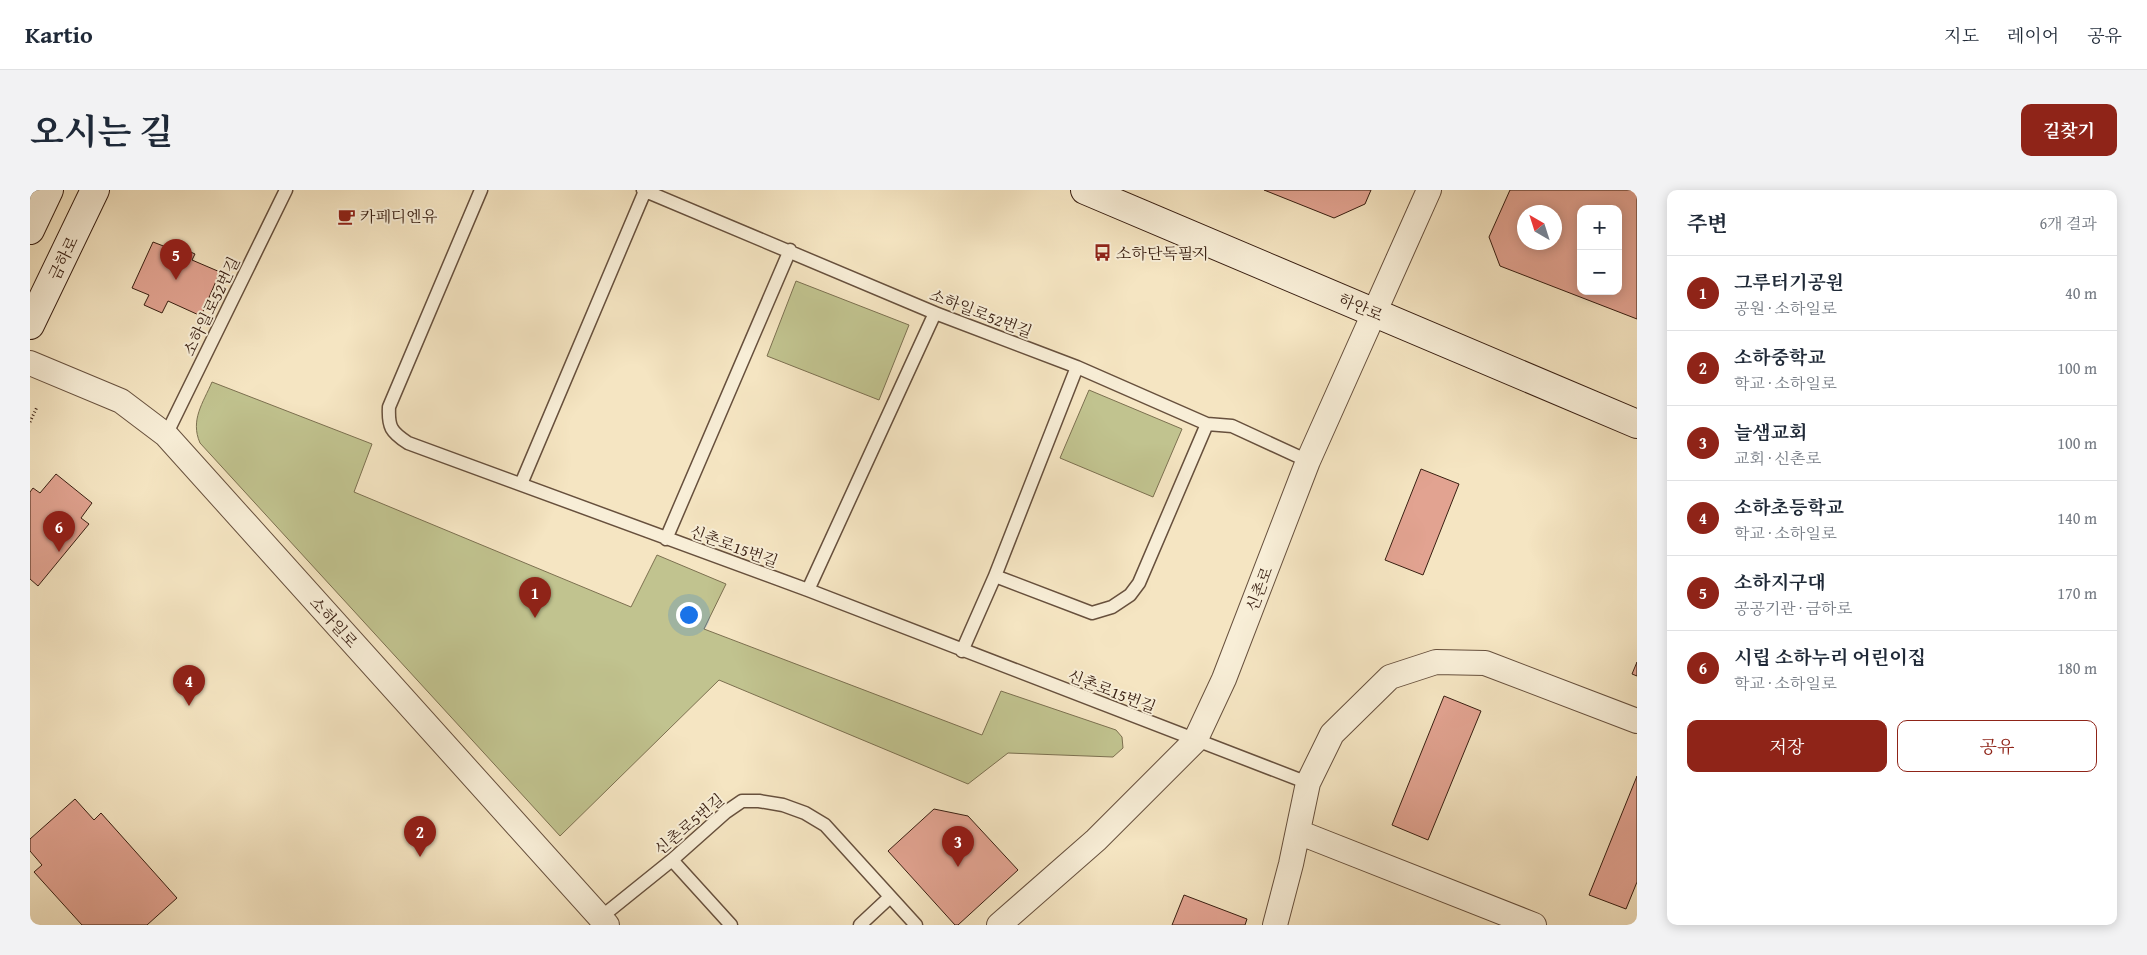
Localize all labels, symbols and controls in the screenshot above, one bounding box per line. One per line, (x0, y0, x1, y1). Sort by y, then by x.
text: Kartio (25, 17, 93, 52)
text: 지도 (1944, 22, 1979, 49)
text: 레이어 (2007, 22, 2059, 49)
text: 공유 (2087, 22, 2122, 49)
button: 길찾기 (2021, 104, 2117, 156)
text: 오시는 길 (30, 106, 173, 157)
place label: 카페디엔유 (360, 204, 438, 228)
north arrow (1517, 205, 1562, 250)
map controls (1577, 205, 1622, 295)
button: + (1577, 205, 1622, 250)
cafe icon: 카페디엔유 (336, 206, 356, 226)
text: 주변 (1687, 208, 1728, 239)
text: 6개 결과 (2039, 211, 2097, 235)
street label: 금하로 (42, 231, 84, 284)
pin: 5 (160, 239, 192, 280)
place label: 소하단독필지 (1116, 241, 1209, 265)
bus stop icon: 소하단독필지 (1092, 243, 1112, 263)
button: − (1577, 250, 1622, 295)
street label: 소하일로52번길 (177, 252, 245, 360)
text: 그루터기공원 (1734, 268, 1844, 296)
text: 1 (1699, 281, 1707, 305)
text: 40 m (2065, 281, 2097, 305)
street label: 소하일로52번길 (926, 282, 1036, 344)
street label: 하안로 (1335, 287, 1388, 327)
text: 공원 · 소하일로 (1734, 296, 1836, 320)
text: 소하중학교 (1734, 343, 1826, 371)
text: 2 (1699, 356, 1707, 380)
text: 100 m (2057, 356, 2097, 380)
text: 학교 · 소하일로 (1734, 371, 1836, 395)
text: 늘샘교회 (1734, 418, 1807, 446)
text: 3 (1699, 431, 1707, 455)
text: 100 m (2057, 431, 2097, 455)
text: 교회 · 신촌로 (1734, 446, 1821, 470)
text: 소하초등학교 (1734, 493, 1844, 521)
text: 4 (1699, 506, 1707, 530)
text: 140 m (2057, 506, 2097, 530)
pin: 6 (43, 511, 75, 552)
street label: 신촌로15번길 (686, 519, 782, 573)
text: 학교 · 소하일로 (1734, 521, 1836, 545)
street label: 신촌로 (1239, 563, 1279, 615)
text: 소하지구대 (1734, 568, 1826, 596)
pin: 1 (519, 577, 551, 618)
text: 5 (1699, 581, 1707, 605)
text: 170 m (2057, 581, 2097, 605)
street label: 소하일로 (304, 591, 364, 653)
text: 공공기관 · 금하로 (1734, 596, 1852, 620)
your location (676, 602, 702, 628)
text: 시립 소하누리 어린이집 (1734, 643, 1926, 671)
text: 6 (1699, 656, 1707, 680)
text: 180 m (2057, 656, 2097, 680)
street label: 신촌로15번길 (1064, 663, 1160, 719)
pin: 4 (173, 665, 205, 706)
text: 학교 · 소하일로 (1734, 671, 1836, 695)
button: 저장 (1687, 720, 1887, 772)
button: 공유 (1897, 720, 2097, 772)
street label: 신촌로5번길 (649, 787, 729, 861)
pin: 2 (404, 816, 436, 857)
pin: 3 (942, 826, 974, 867)

